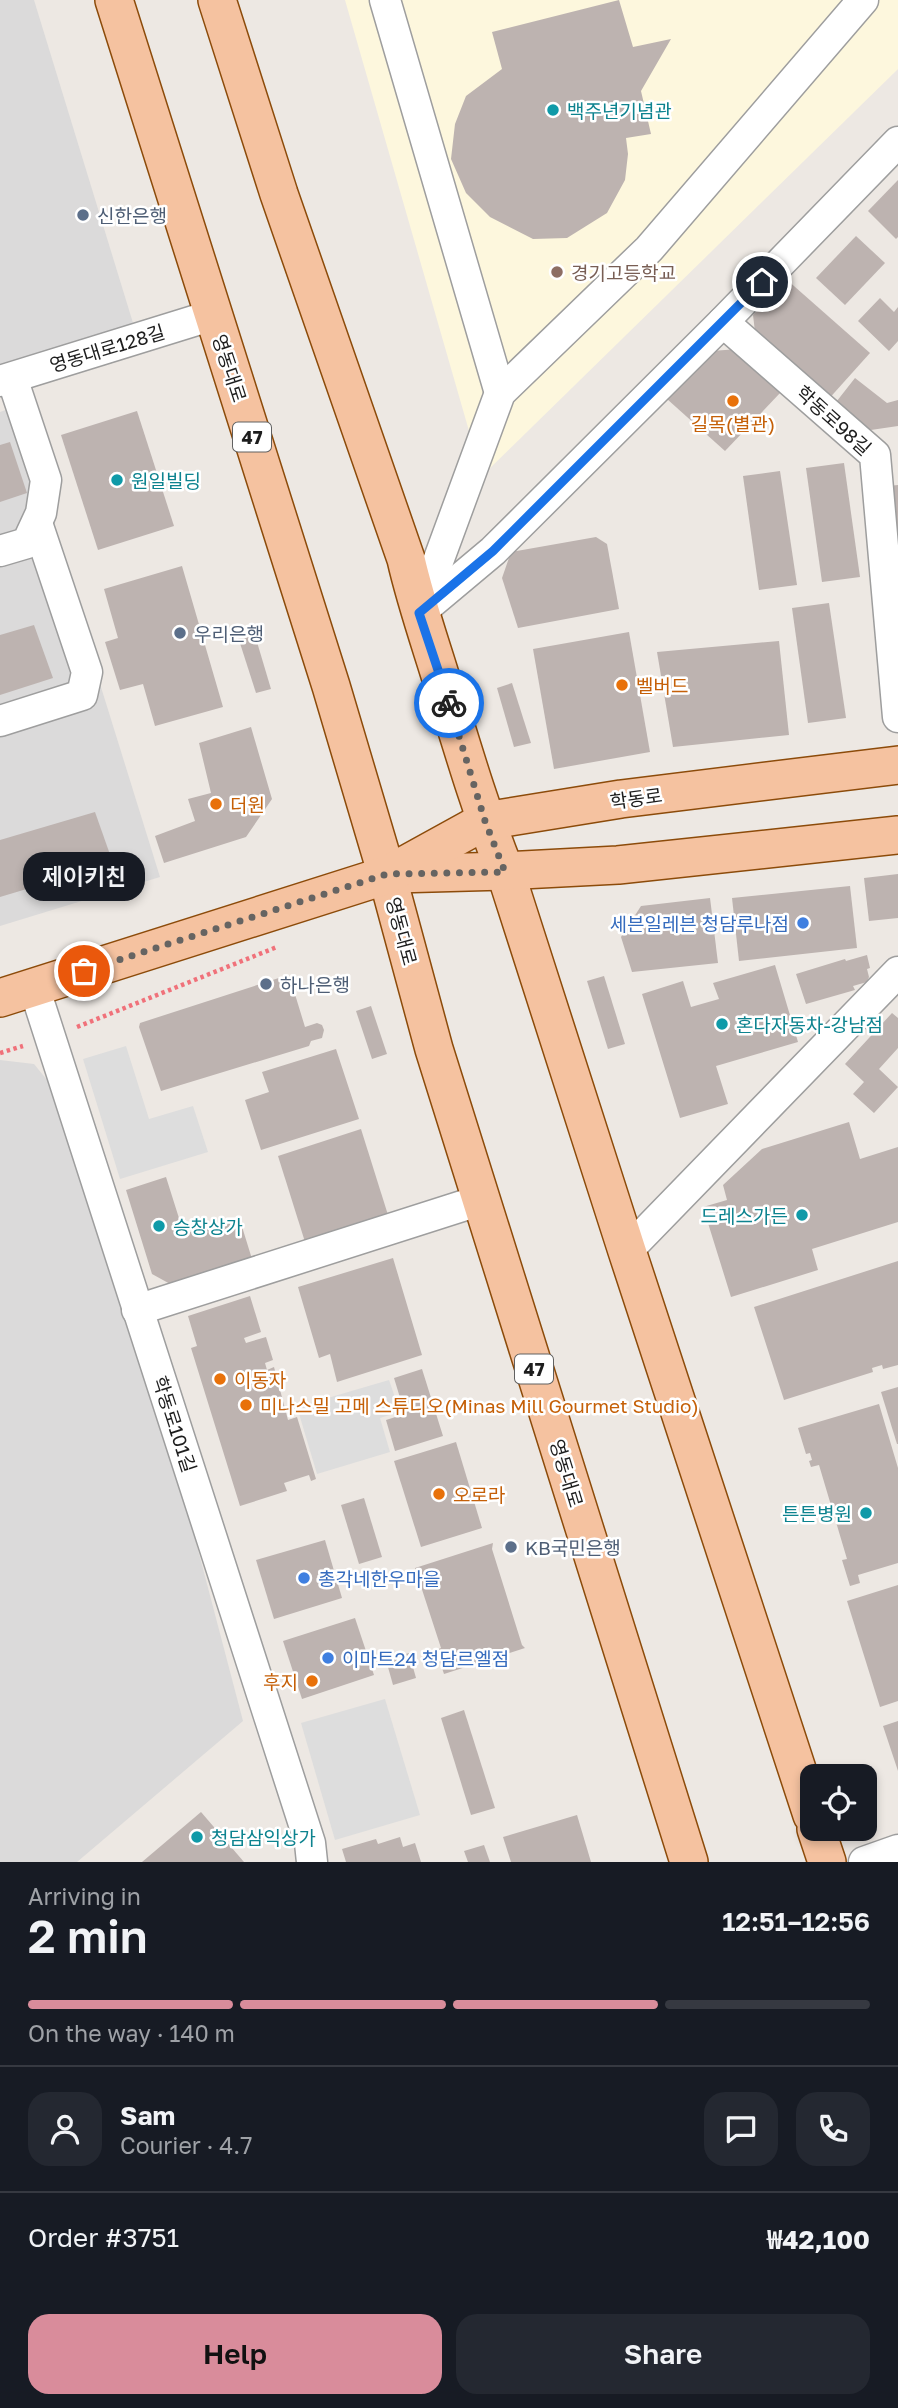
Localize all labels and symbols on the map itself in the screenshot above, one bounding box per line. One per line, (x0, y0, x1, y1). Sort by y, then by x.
place label: 백주년기념관 (567, 99, 672, 122)
marker: 백주년기념관 (545, 102, 561, 118)
place label: 신한은행 (97, 204, 167, 227)
marker: 신한은행 (75, 207, 91, 223)
pin (732, 252, 792, 312)
place label: 경기고등학교 (571, 261, 676, 284)
marker: 경기고등학교 (549, 264, 565, 280)
street label: 영동대로128길 (47, 320, 167, 376)
street label: 영동대로 (208, 331, 252, 405)
street label: 학동로98길 (792, 380, 876, 460)
marker: 길목(별관) (725, 393, 741, 409)
place label: 길목(별관) (691, 412, 775, 435)
road number: 47 (233, 422, 271, 452)
place label: 원일빌딩 (131, 469, 201, 492)
marker: 원일빌딩 (109, 472, 125, 488)
place label: 우리은행 (194, 622, 264, 645)
marker: 우리은행 (172, 625, 188, 641)
courier (414, 668, 484, 738)
place label: 벨버드 (636, 674, 688, 697)
marker: 벨버드 (614, 677, 630, 693)
street label: 학동로 (608, 783, 664, 813)
place label: 더원 (230, 793, 265, 816)
marker: 더원 (208, 796, 224, 812)
callout: 제이키친 (23, 852, 145, 901)
street label: 영동대로 (382, 894, 422, 968)
place label: 세븐일레븐 청담루나점 (609, 912, 789, 935)
marker: 세븐일레븐 청담루나점 (795, 915, 811, 931)
pin (54, 941, 114, 1001)
place label: 하나은행 (280, 973, 350, 996)
marker: 하나은행 (258, 976, 274, 992)
place label: 혼다자동차-강남점 (736, 1013, 883, 1036)
marker: 혼다자동차-강남점 (714, 1016, 730, 1032)
place label: 드레스가든 (701, 1204, 788, 1227)
marker: 드레스가든 (794, 1207, 810, 1223)
place label: 승창상가 (173, 1215, 243, 1238)
marker: 승창상가 (151, 1218, 167, 1234)
road number: 47 (515, 1354, 553, 1384)
place label: 이동자 (234, 1368, 286, 1391)
marker: 이동자 (212, 1371, 228, 1387)
street label: 학동로101길 (149, 1373, 201, 1475)
place label: 미나스밀 고메 스튜디오(Minas Mill Gourmet Studio) (260, 1394, 699, 1417)
marker: 미나스밀 고메 스튜디오(Minas Mill Gourmet Studio) (238, 1397, 254, 1413)
street label: 영동대로 (546, 1436, 588, 1510)
place label: 오로라 (453, 1483, 505, 1506)
marker: 오로라 (431, 1486, 447, 1502)
place label: 튼튼병원 (782, 1502, 852, 1525)
marker: 튼튼병원 (858, 1505, 874, 1521)
place label: KB국민은행 (525, 1536, 621, 1559)
marker: KB국민은행 (503, 1539, 519, 1555)
place label: 총각네한우마을 (318, 1567, 440, 1590)
marker: 총각네한우마을 (296, 1570, 312, 1586)
place label: 이마트24 청담르엘점 (342, 1647, 509, 1670)
marker: 이마트24 청담르엘점 (320, 1650, 336, 1666)
place label: 후지 (263, 1670, 298, 1693)
marker: 후지 (304, 1673, 320, 1689)
place label: 청담삼익상가 (211, 1826, 316, 1849)
marker: 청담삼익상가 (189, 1829, 205, 1845)

